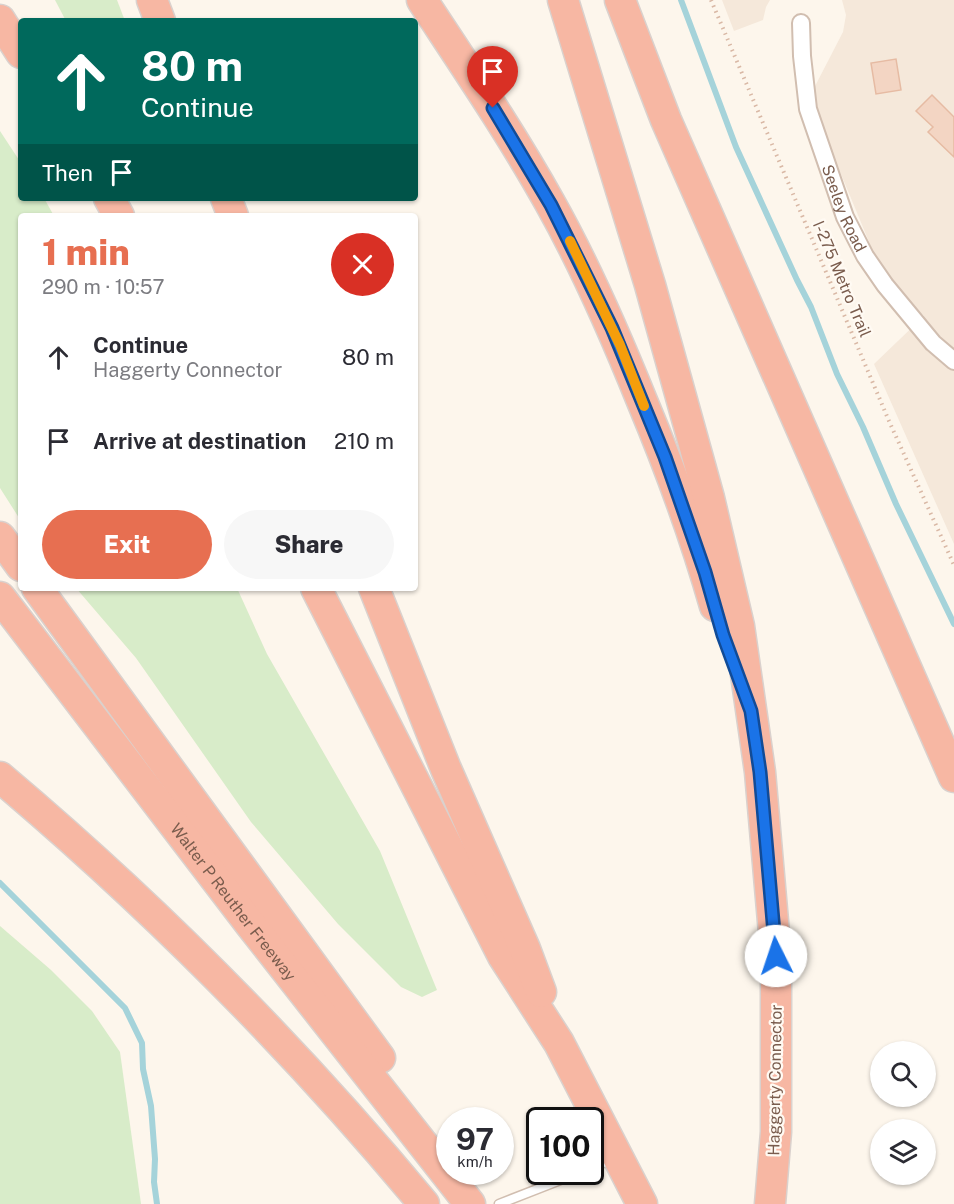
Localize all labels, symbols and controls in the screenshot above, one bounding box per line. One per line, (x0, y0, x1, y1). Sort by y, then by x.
text: 80 m (141, 41, 243, 90)
icon: ahead (42, 42, 120, 120)
pin (467, 46, 518, 108)
icon: arrive (476, 55, 509, 88)
text: Continue (141, 91, 254, 123)
icon: arrive (105, 156, 138, 189)
text: Then (42, 160, 93, 186)
street label: Seeley Road (818, 162, 871, 255)
street label: I-275 Metro Trail (809, 218, 875, 340)
text: 1 min (42, 231, 130, 273)
button: close (331, 233, 394, 296)
text: 290 m · 10:57 (42, 275, 165, 299)
text: Continue (93, 332, 188, 358)
icon: ahead (42, 341, 75, 374)
text: 80 m (342, 344, 394, 370)
text: Haggerty Connector (93, 358, 282, 382)
icon: arrive (42, 425, 75, 458)
text: Arrive at destination (93, 428, 306, 454)
text: 210 m (334, 428, 394, 454)
button: Exit (42, 510, 212, 579)
button: Share (224, 510, 394, 579)
street label: Walter P Reuther Freeway (167, 819, 301, 985)
position arrow (744, 924, 808, 988)
street label: Haggerty Connector (764, 1004, 786, 1156)
map controls (870, 1041, 936, 1185)
button: search (870, 1041, 936, 1107)
speed limit sign: 100 (526, 1107, 604, 1185)
button: layers (870, 1119, 936, 1185)
text: 97 (456, 1121, 494, 1157)
text: km/h (457, 1153, 493, 1170)

